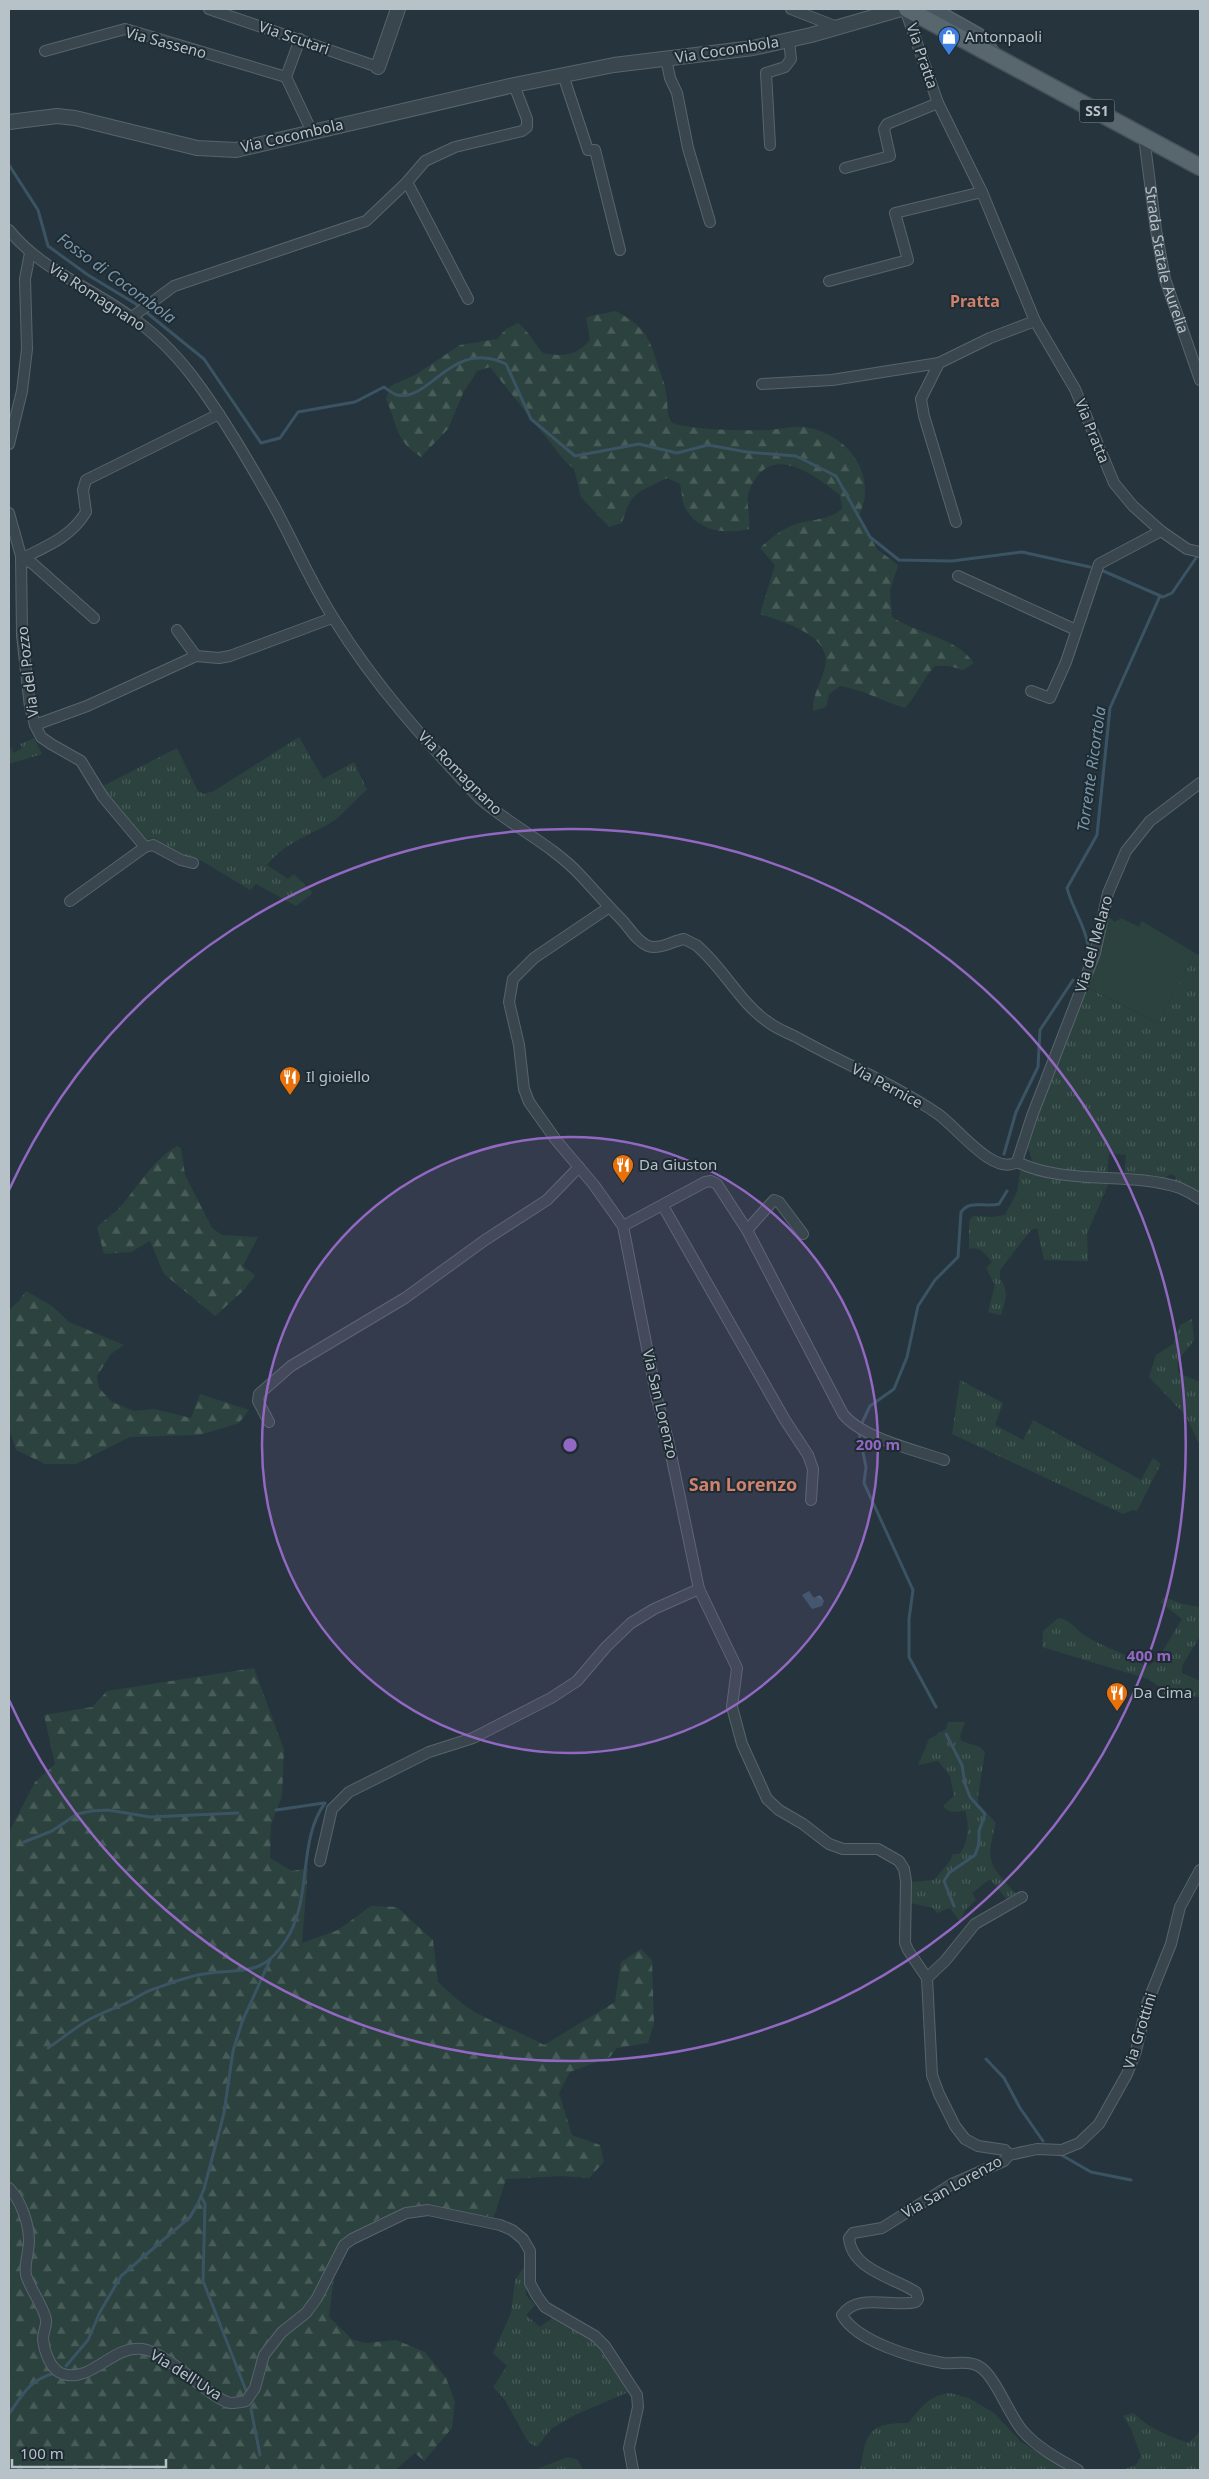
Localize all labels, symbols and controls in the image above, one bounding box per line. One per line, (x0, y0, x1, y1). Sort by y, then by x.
street label: Via Scutari (256, 16, 332, 59)
street label: Via Pratta (902, 20, 943, 91)
street label: Via Sasseno (124, 22, 209, 62)
shop icon: Antonpaoli (937, 25, 961, 56)
place label: Antonpaoli (965, 26, 1042, 46)
street label: Via Cocombola (674, 31, 780, 67)
road number: SS1 (1080, 100, 1114, 122)
street label: Via Cocombola (239, 114, 345, 157)
street label: Strada Statale Aurelia (1141, 185, 1194, 336)
water label: Fosso di Cocombola (53, 228, 181, 328)
street label: Via Romagnano (45, 257, 150, 335)
district label: Pratta (950, 290, 1000, 312)
street label: Via Pratta (1071, 395, 1115, 466)
street label: Via del Pozzo (11, 625, 43, 719)
water label: Torrente Ricortola (1071, 705, 1111, 833)
street label: Via Romagnano (414, 726, 507, 819)
street label: Via del Melaro (1070, 893, 1116, 995)
street label: Via Pernice (848, 1058, 926, 1112)
restaurant icon: Il gioiello (278, 1065, 302, 1096)
place label: Il gioiello (306, 1066, 370, 1086)
restaurant icon: Da Giuston (611, 1153, 635, 1184)
place label: Da Giuston (639, 1154, 717, 1174)
street label: Via San Lorenzo (639, 1347, 683, 1460)
text: 200 m (856, 1434, 900, 1454)
centre of rings (561, 1436, 579, 1454)
district label: San Lorenzo (689, 1472, 797, 1496)
text: 400 m (1127, 1645, 1171, 1665)
restaurant icon: Da Cima (1105, 1681, 1129, 1712)
place label: Da Cima (1133, 1682, 1192, 1702)
street label: Via Grottini (1118, 1990, 1160, 2071)
street label: Via San Lorenzo (898, 2150, 1005, 2222)
street label: Via dell'Uva (147, 2344, 226, 2404)
scale bar (12, 2436, 166, 2468)
text: 100 m (20, 2443, 64, 2463)

